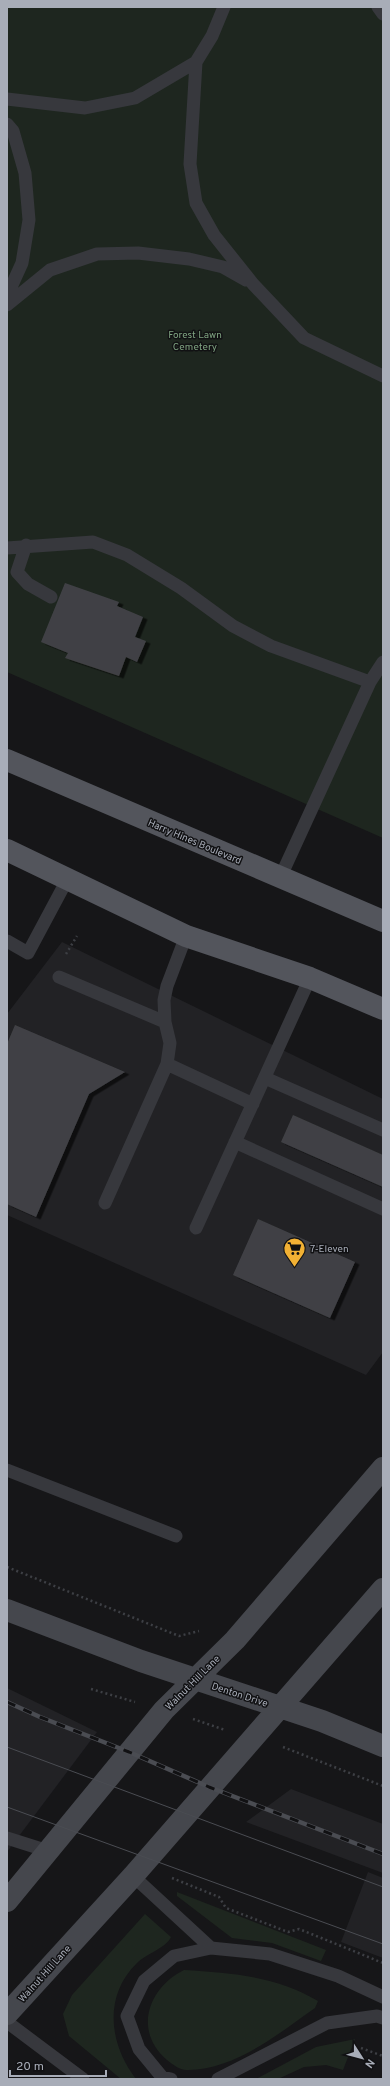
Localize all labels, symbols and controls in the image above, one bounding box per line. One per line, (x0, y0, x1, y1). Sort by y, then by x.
park label: Forest Lawn Cemetery (168, 329, 222, 354)
street label: Harry Hines Boulevard (146, 817, 243, 868)
supermarket icon: 7-Eleven (281, 1235, 307, 1268)
place label: 7-Eleven (310, 1243, 349, 1256)
street label: Walnut Hill Lane (163, 1653, 223, 1713)
street label: Denton Drive (210, 1680, 269, 1711)
street label: Walnut Hill Lane (16, 1943, 74, 2005)
north arrow (342, 2038, 382, 2078)
scale bar (10, 2052, 106, 2078)
text: N (361, 2056, 377, 2071)
text: 20 m (16, 2059, 44, 2075)

